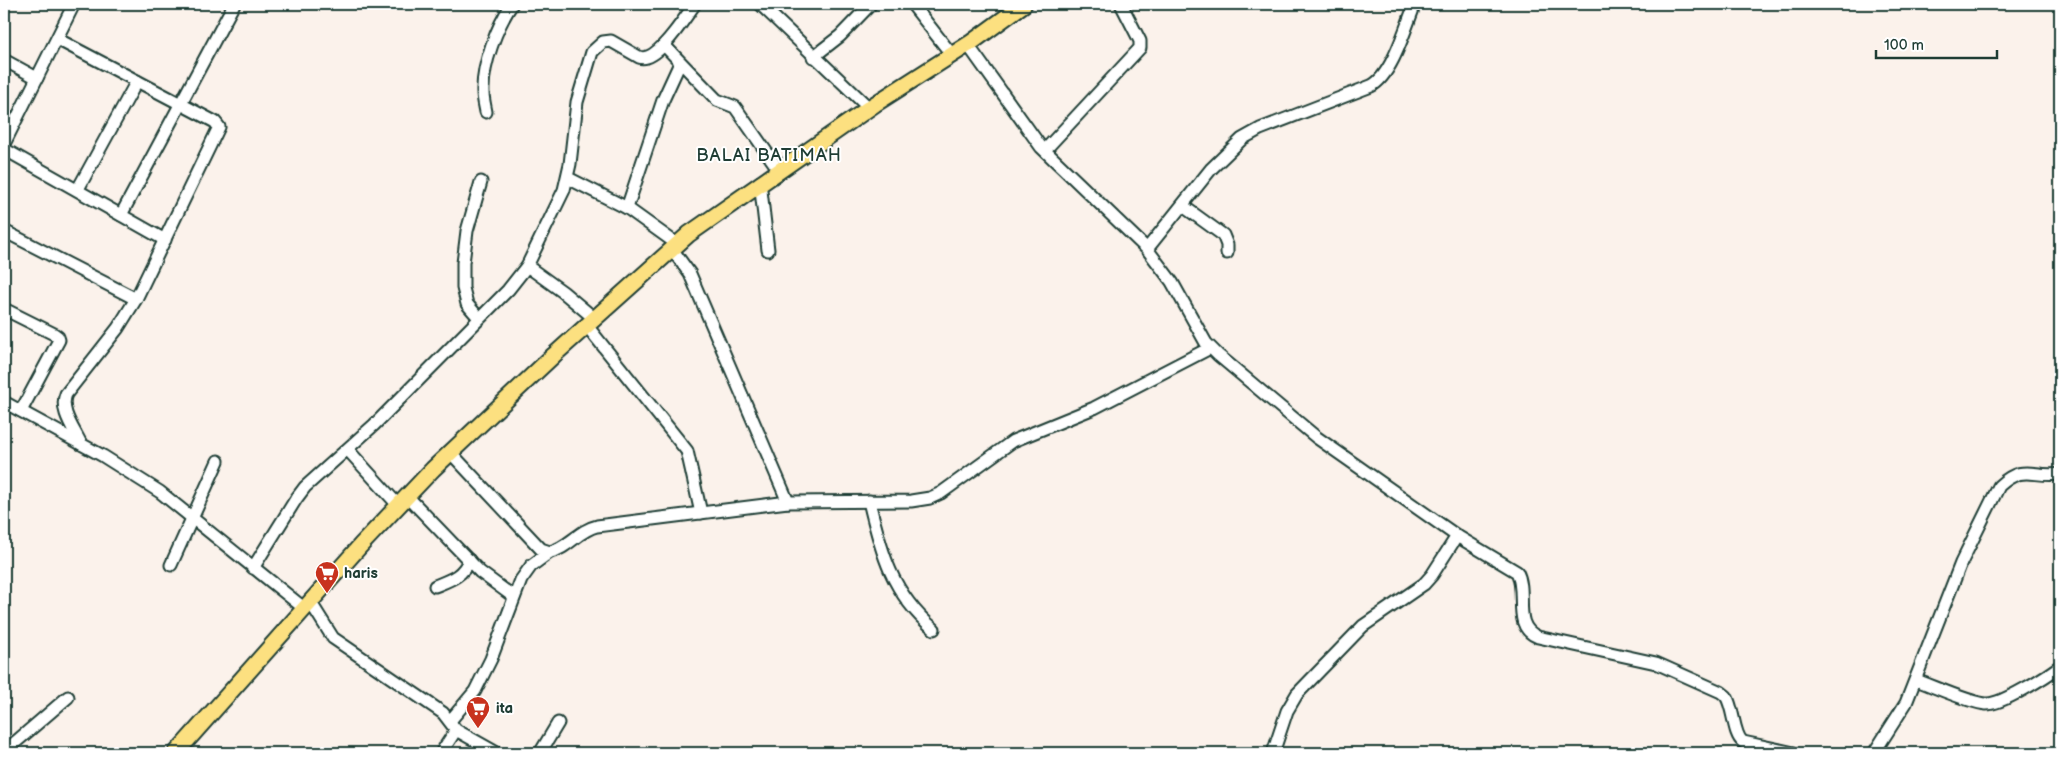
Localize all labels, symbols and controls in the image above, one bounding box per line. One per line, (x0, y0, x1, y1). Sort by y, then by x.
scale bar (1876, 28, 1998, 60)
text: 100 m (1884, 36, 1924, 55)
district label: BALAI BATIMAH (696, 145, 842, 166)
supermarket icon: haris (314, 560, 340, 594)
place label: haris (344, 564, 378, 583)
supermarket icon: ita (465, 695, 491, 729)
place label: ita (496, 699, 513, 718)

